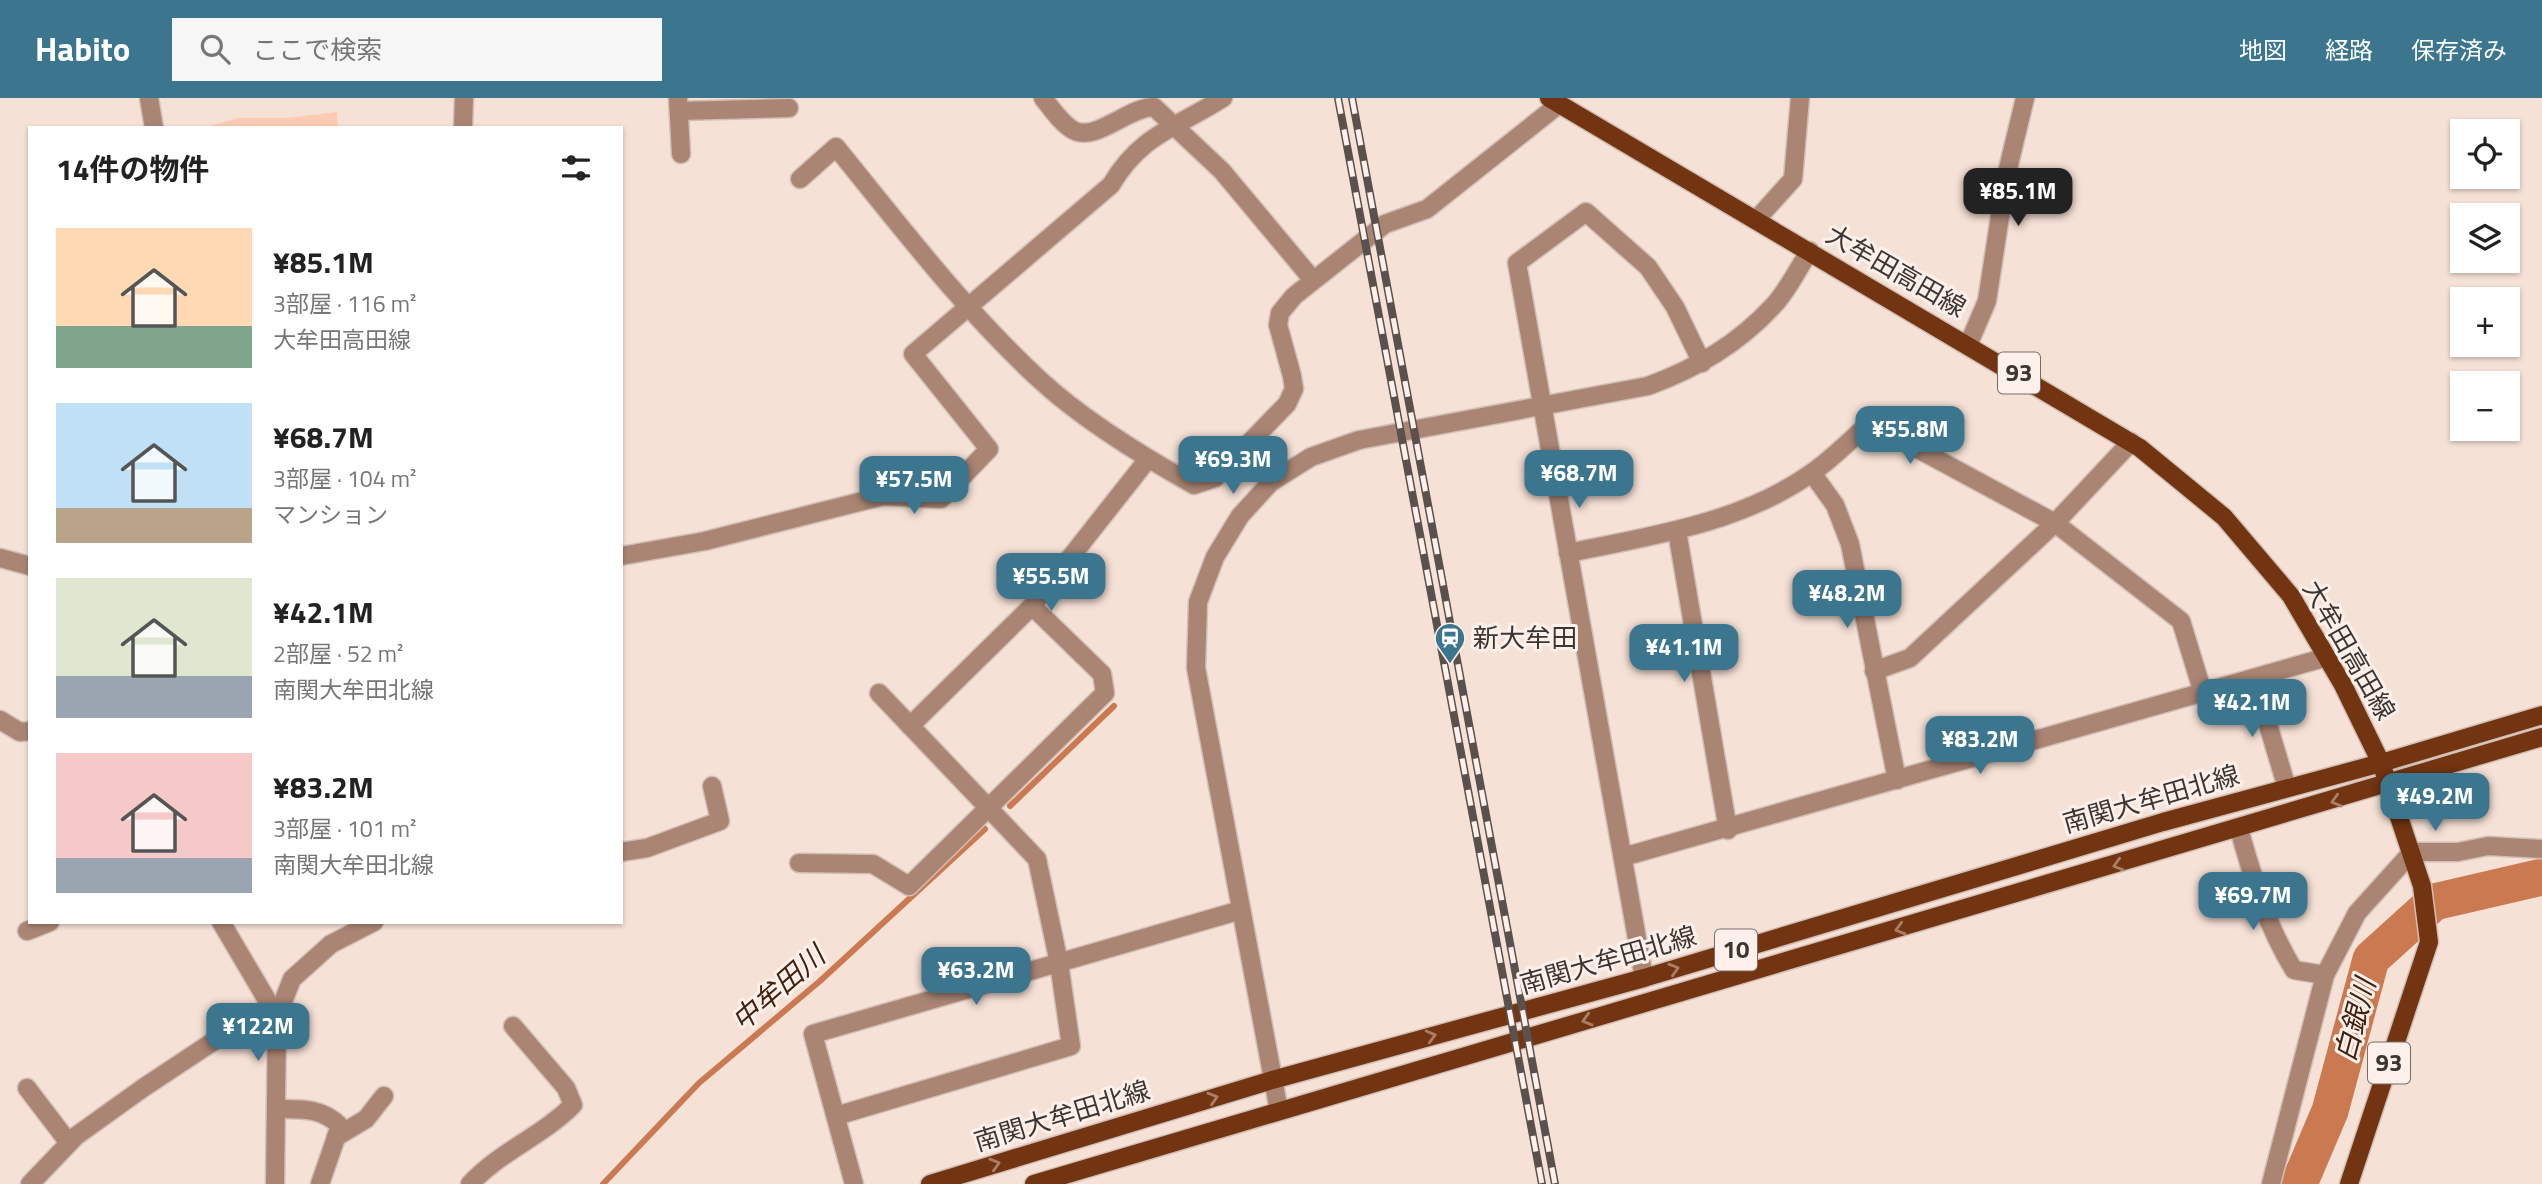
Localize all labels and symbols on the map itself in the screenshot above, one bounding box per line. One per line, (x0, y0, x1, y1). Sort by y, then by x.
pin: ¥85.1M (1961, 169, 2075, 228)
street label: 大牟田高田線 (1819, 215, 1974, 326)
road number: 93 (1998, 352, 2040, 394)
pin: ¥55.8M (1853, 406, 1967, 466)
pin: ¥69.3M (1176, 436, 1290, 496)
pin: ¥68.7M (1522, 450, 1636, 510)
pin: ¥57.5M (857, 456, 971, 516)
pin: ¥55.5M (994, 554, 1108, 613)
pin: ¥48.2M (1790, 570, 1904, 630)
street label: 大牟田高田線 (2294, 572, 2405, 727)
place label: 新大牟田 (1473, 618, 1577, 657)
station icon: 新大牟田 (1433, 621, 1467, 665)
pin: ¥41.1M (1627, 624, 1741, 684)
pin: ¥42.1M (2195, 680, 2309, 739)
pin: ¥83.2M (1923, 716, 2037, 776)
street label: 南関大牟田北線 (2058, 755, 2244, 842)
pin: ¥49.2M (2378, 774, 2492, 833)
one-way arrow (2331, 792, 2343, 807)
one-way arrow (2112, 856, 2124, 871)
pin: ¥69.7M (2196, 872, 2310, 932)
street label: 南関大牟田北線 (1515, 916, 1701, 1003)
one-way arrow (1894, 920, 1906, 935)
road number: 10 (1715, 930, 1757, 970)
water label: 中牟田川 (721, 933, 836, 1041)
pin: ¥63.2M (919, 948, 1033, 1007)
one-way arrow (1668, 962, 1680, 977)
water label: 白銀川 (2323, 971, 2387, 1066)
pin: ¥122M (209, 1004, 307, 1063)
one-way arrow (1582, 1012, 1594, 1027)
one-way arrow (1425, 1030, 1437, 1044)
road number: 93 (2368, 1043, 2410, 1084)
street label: 南関大牟田北線 (969, 1070, 1155, 1161)
one-way arrow (1206, 1092, 1218, 1107)
one-way arrow (989, 1158, 1001, 1173)

